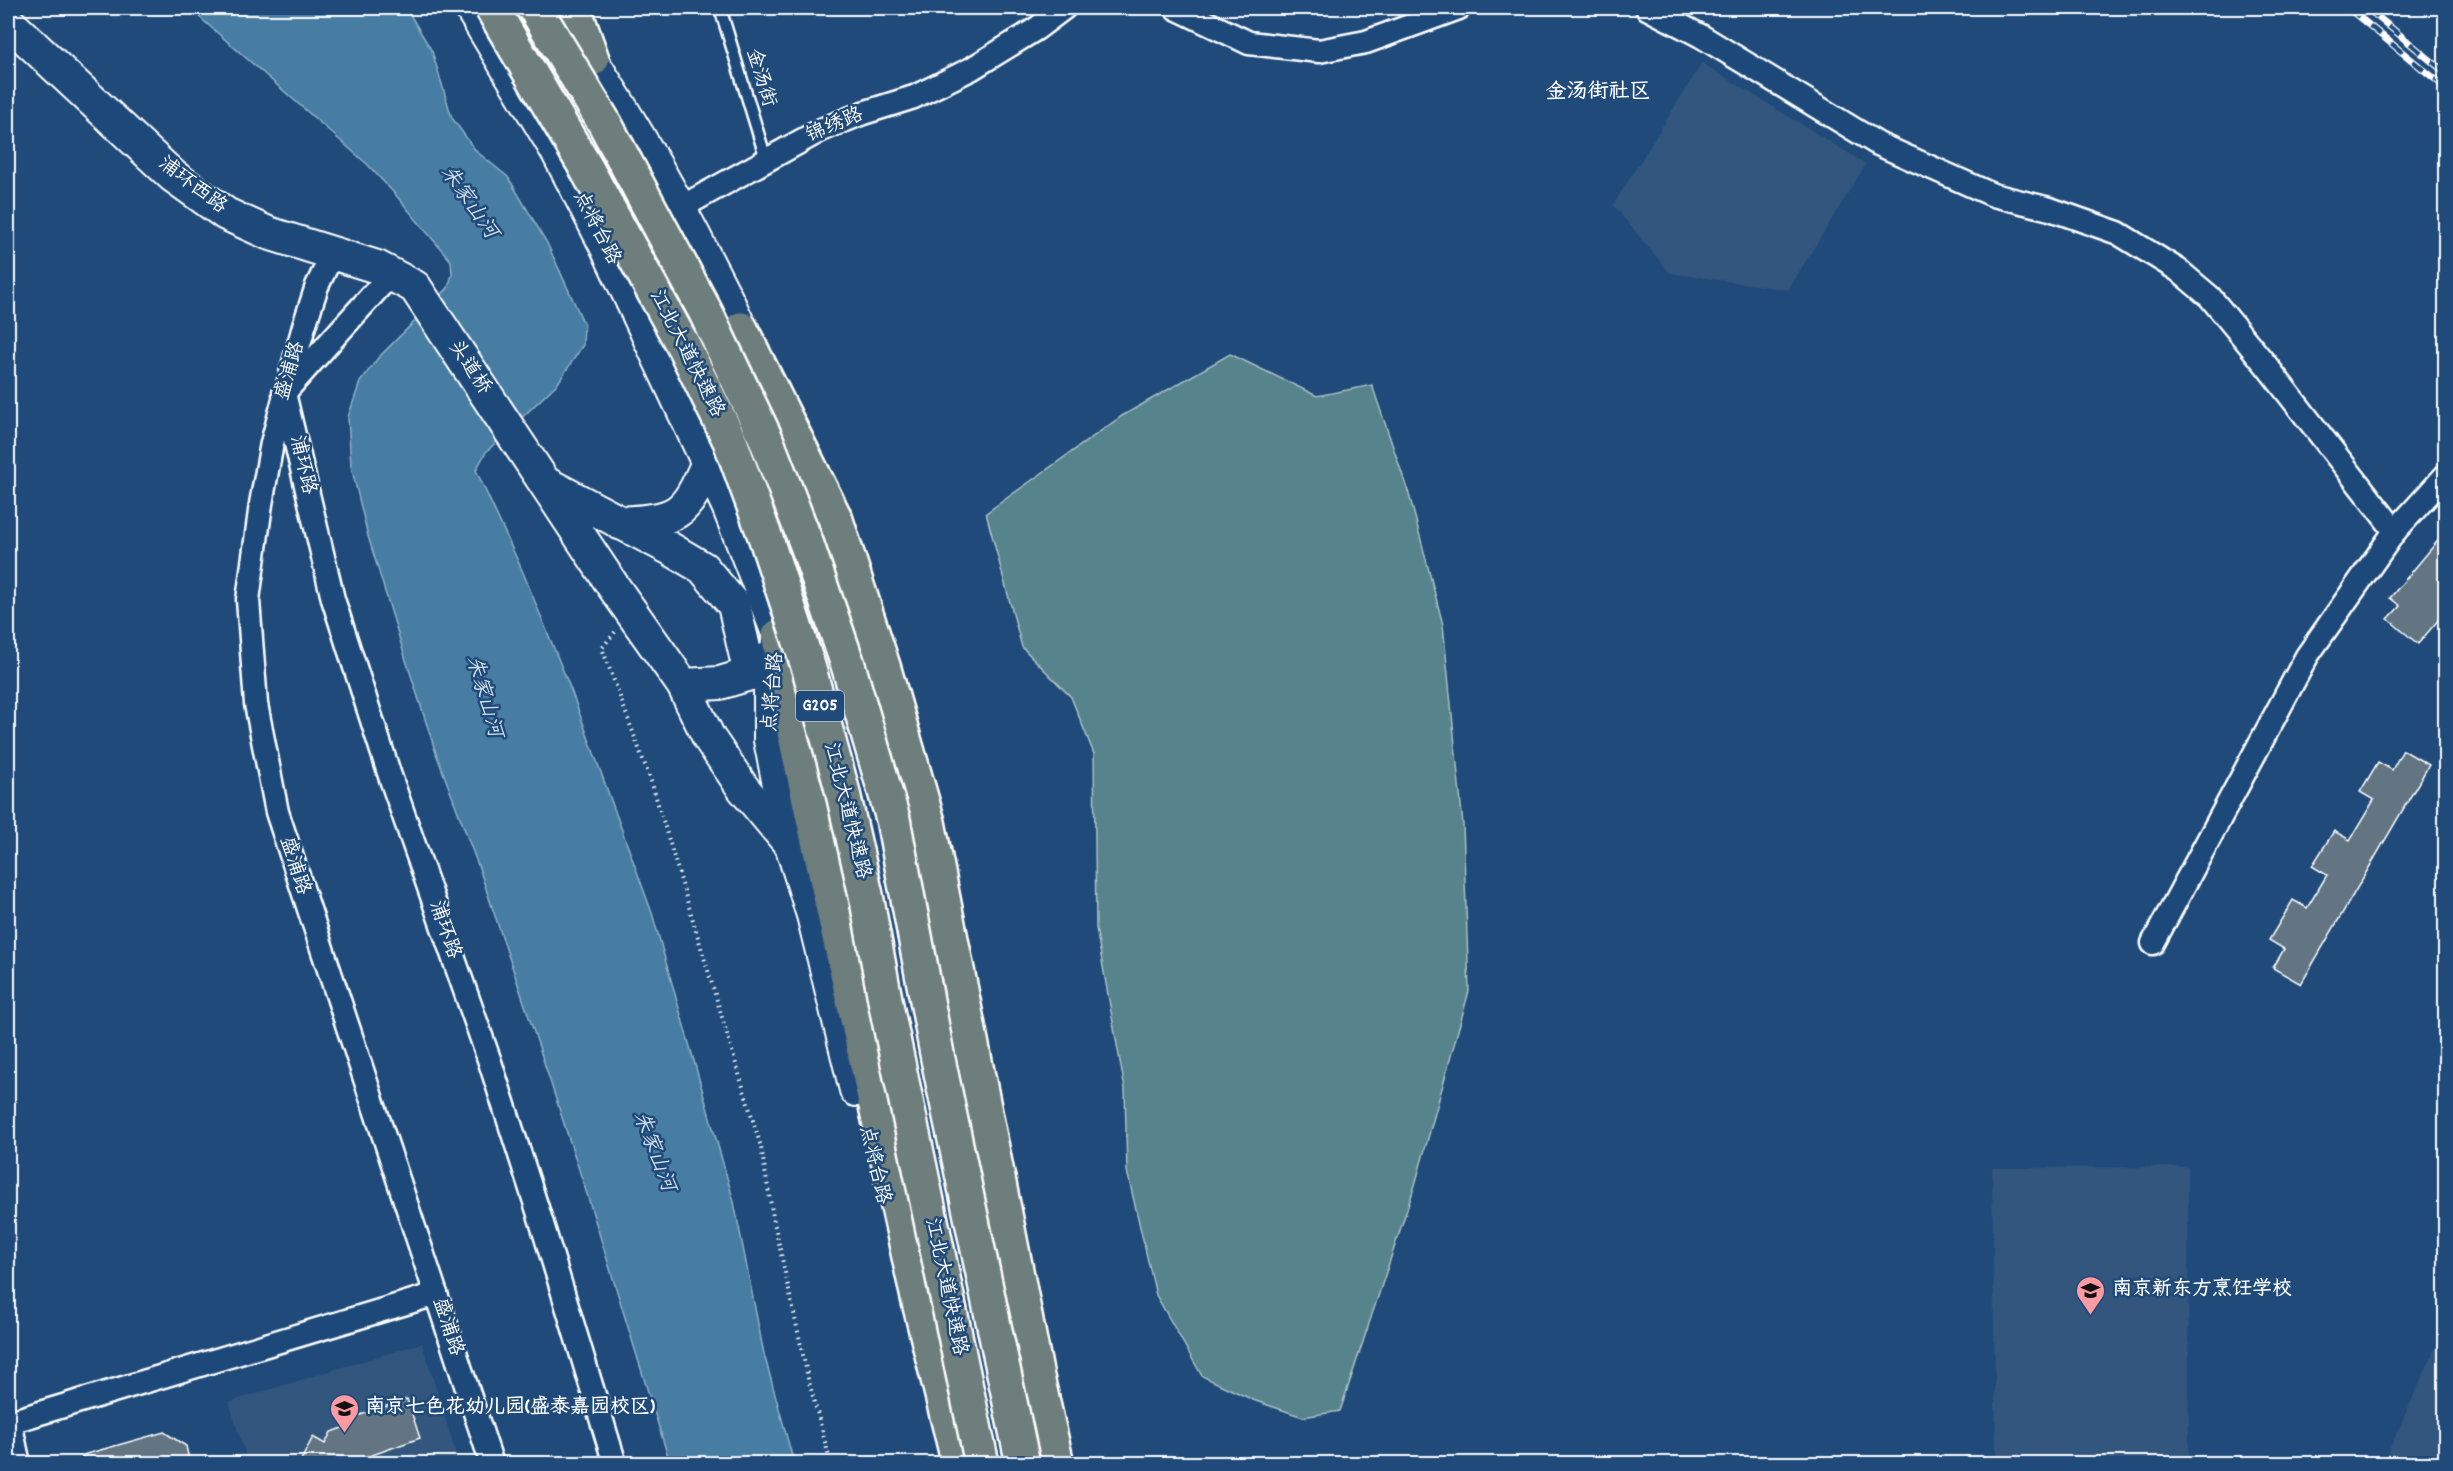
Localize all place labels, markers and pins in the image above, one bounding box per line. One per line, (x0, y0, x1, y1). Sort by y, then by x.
school or university icon: 南京新东方烹饪学校 (2075, 1274, 2107, 1316)
place label: 南京新东方烹饪学校 (2112, 1276, 2292, 1304)
school or university icon: 南京七色花幼儿园(盛泰嘉园校区) (328, 1392, 360, 1434)
place label: 南京七色花幼儿园(盛泰嘉园校区) (365, 1394, 655, 1422)

